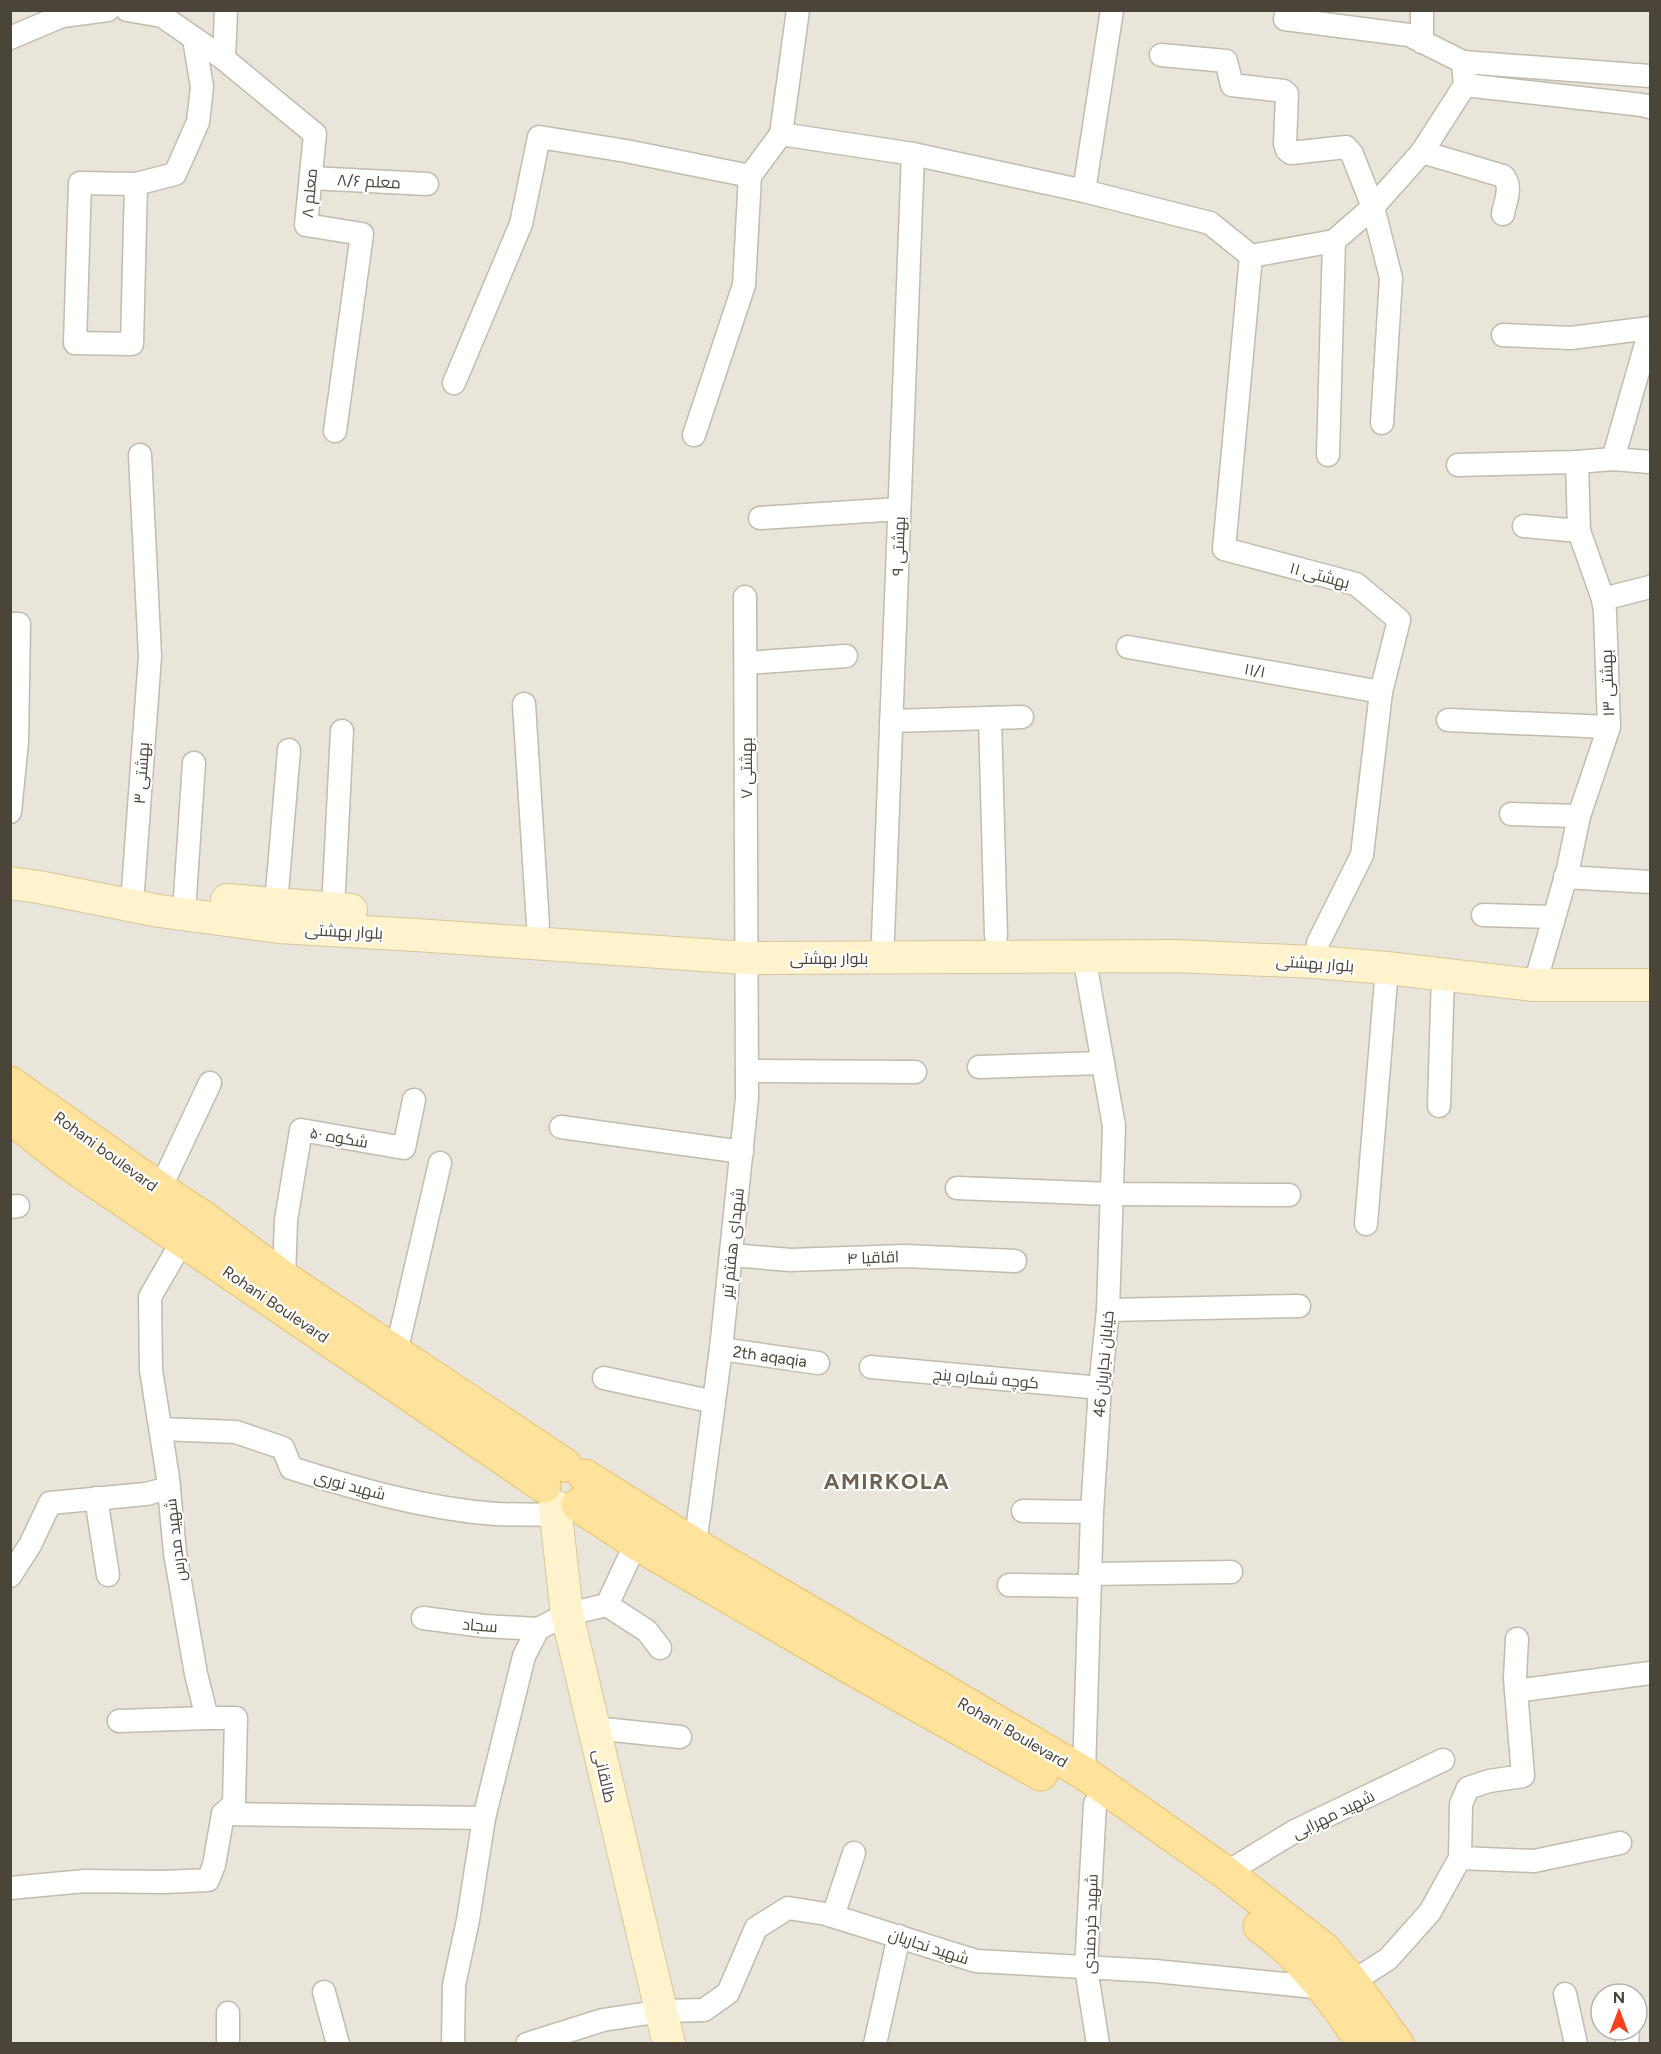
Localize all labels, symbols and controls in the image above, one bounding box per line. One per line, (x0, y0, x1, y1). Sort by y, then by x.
street label: معلم ۸ (298, 167, 323, 219)
street label: معلم ۸/۶ (337, 170, 401, 195)
street label: بهشتی ۹ (888, 516, 910, 576)
street label: بهشتی ۱۱ (1288, 558, 1352, 594)
street label: بهشتی ۱۳ (1597, 649, 1619, 717)
street label: ۱۱/۱ (1243, 659, 1267, 682)
street label: بهشتی ۷ (737, 737, 757, 799)
street label: بهشتی ۳ (130, 741, 154, 805)
street label: بلوار بهشتی (304, 920, 384, 944)
street label: بلوار بهشتی (790, 949, 868, 969)
street label: بلوار بهشتی (1275, 951, 1355, 977)
street label: Rohani boulevard (50, 1107, 161, 1195)
street label: شکوه ۵۰ (308, 1123, 370, 1152)
street label: شهدای هفتم تیر (717, 1187, 750, 1300)
street label: اقاقیا ۴ (846, 1247, 900, 1268)
street label: Rohani Boulevard (219, 1262, 332, 1347)
street label: خیابان نجاریان 46 (1089, 1310, 1119, 1418)
street label: 2th aqaqia (732, 1342, 808, 1371)
street label: کوچه شماره پنج (932, 1364, 1040, 1395)
street label: شهید نوری (312, 1467, 388, 1505)
district label: AMIRKOLA (824, 1468, 950, 1495)
street label: شهید مدرس (161, 1497, 191, 1583)
street label: سجاد (462, 1614, 498, 1637)
street label: Rohani Boulevard (954, 1693, 1071, 1772)
street label: طالقانی (588, 1747, 620, 1805)
street label: شهید مهرابی (1289, 1786, 1378, 1843)
street label: شهید خردمندی (1079, 1874, 1103, 1975)
street label: شهید نجاریان (886, 1925, 971, 1969)
north arrow (1589, 1982, 1649, 2042)
text: N (1613, 1988, 1625, 2007)

